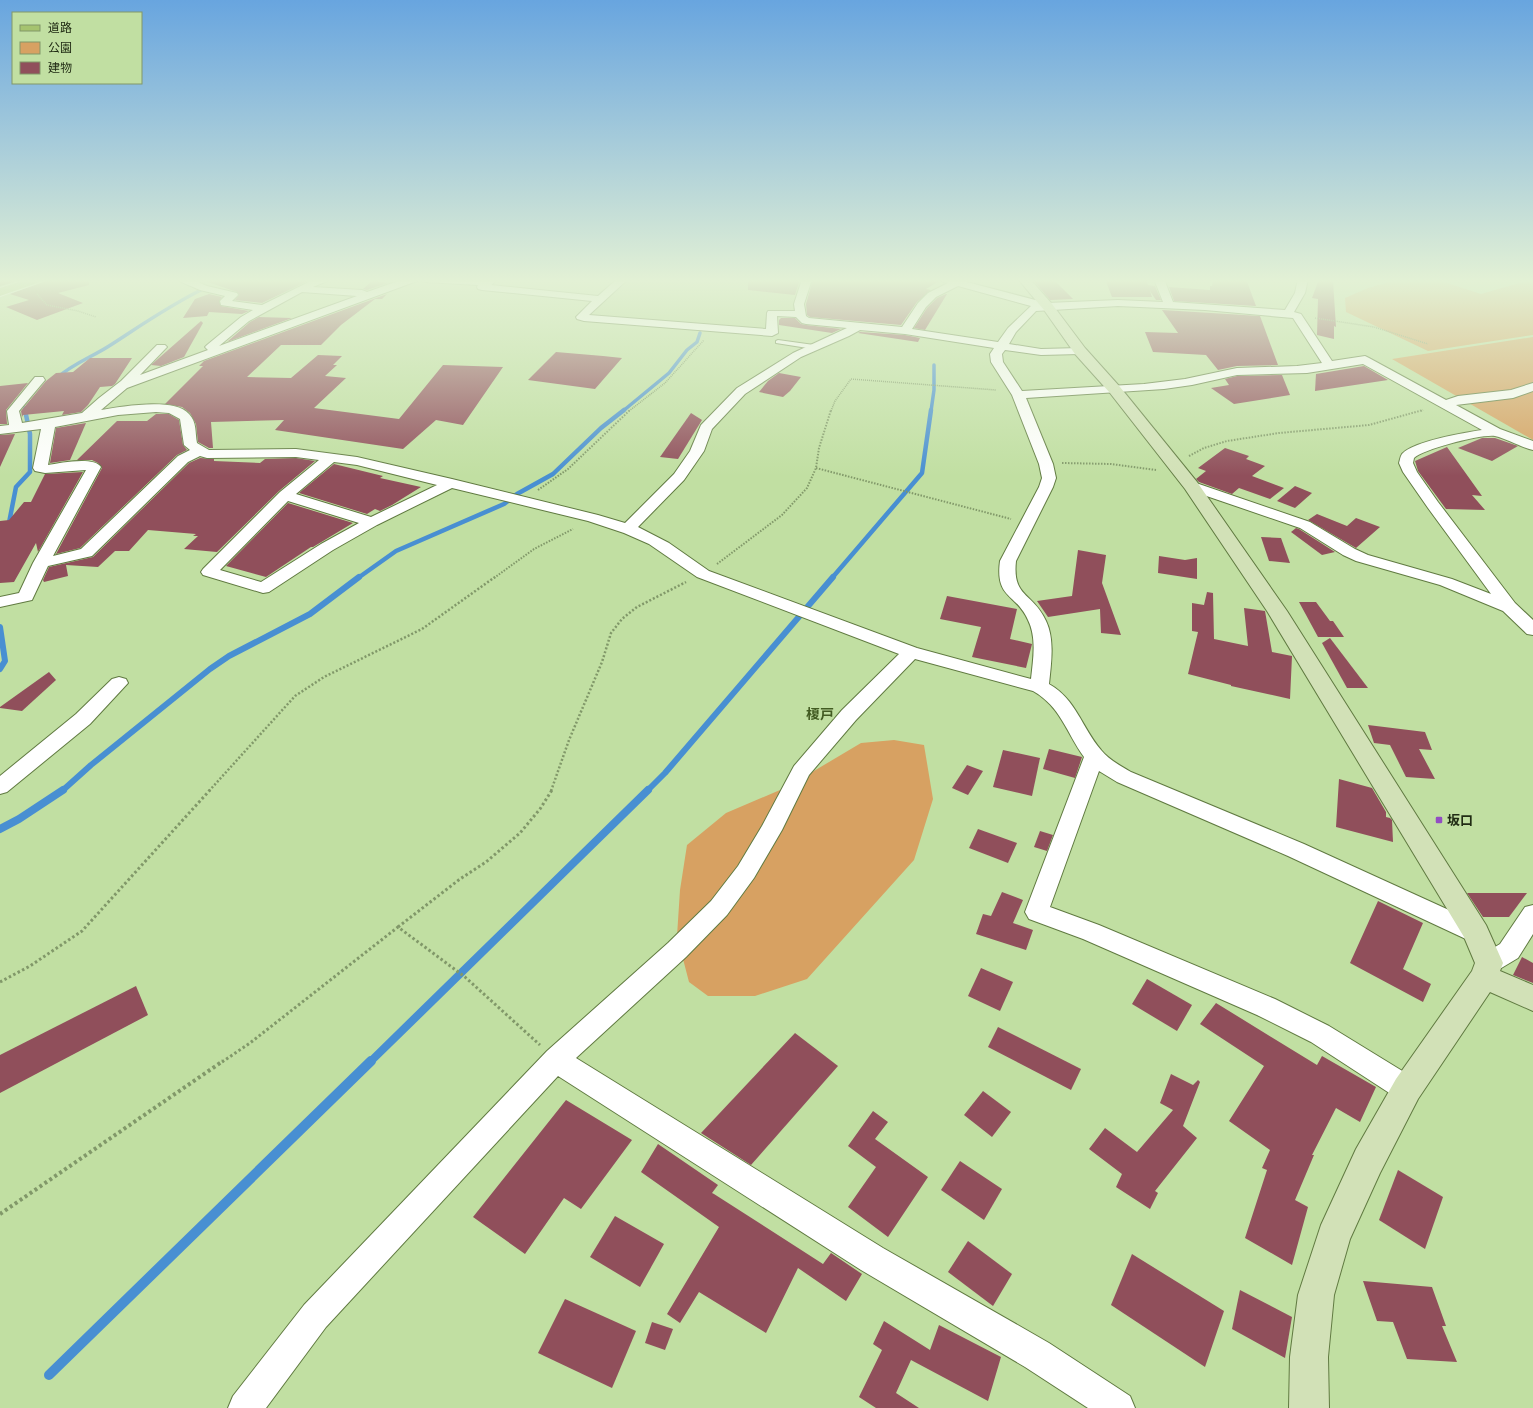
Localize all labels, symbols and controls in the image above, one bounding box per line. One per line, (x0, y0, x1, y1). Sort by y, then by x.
legend (12, 12, 142, 84)
text: 道路 (48, 19, 72, 36)
text: 公園 (48, 39, 72, 56)
text: 建物 (48, 59, 72, 76)
district label: 榎戸 (806, 704, 834, 724)
place label: 坂口 (1447, 811, 1473, 830)
marker: 坂口 (1434, 815, 1444, 825)

